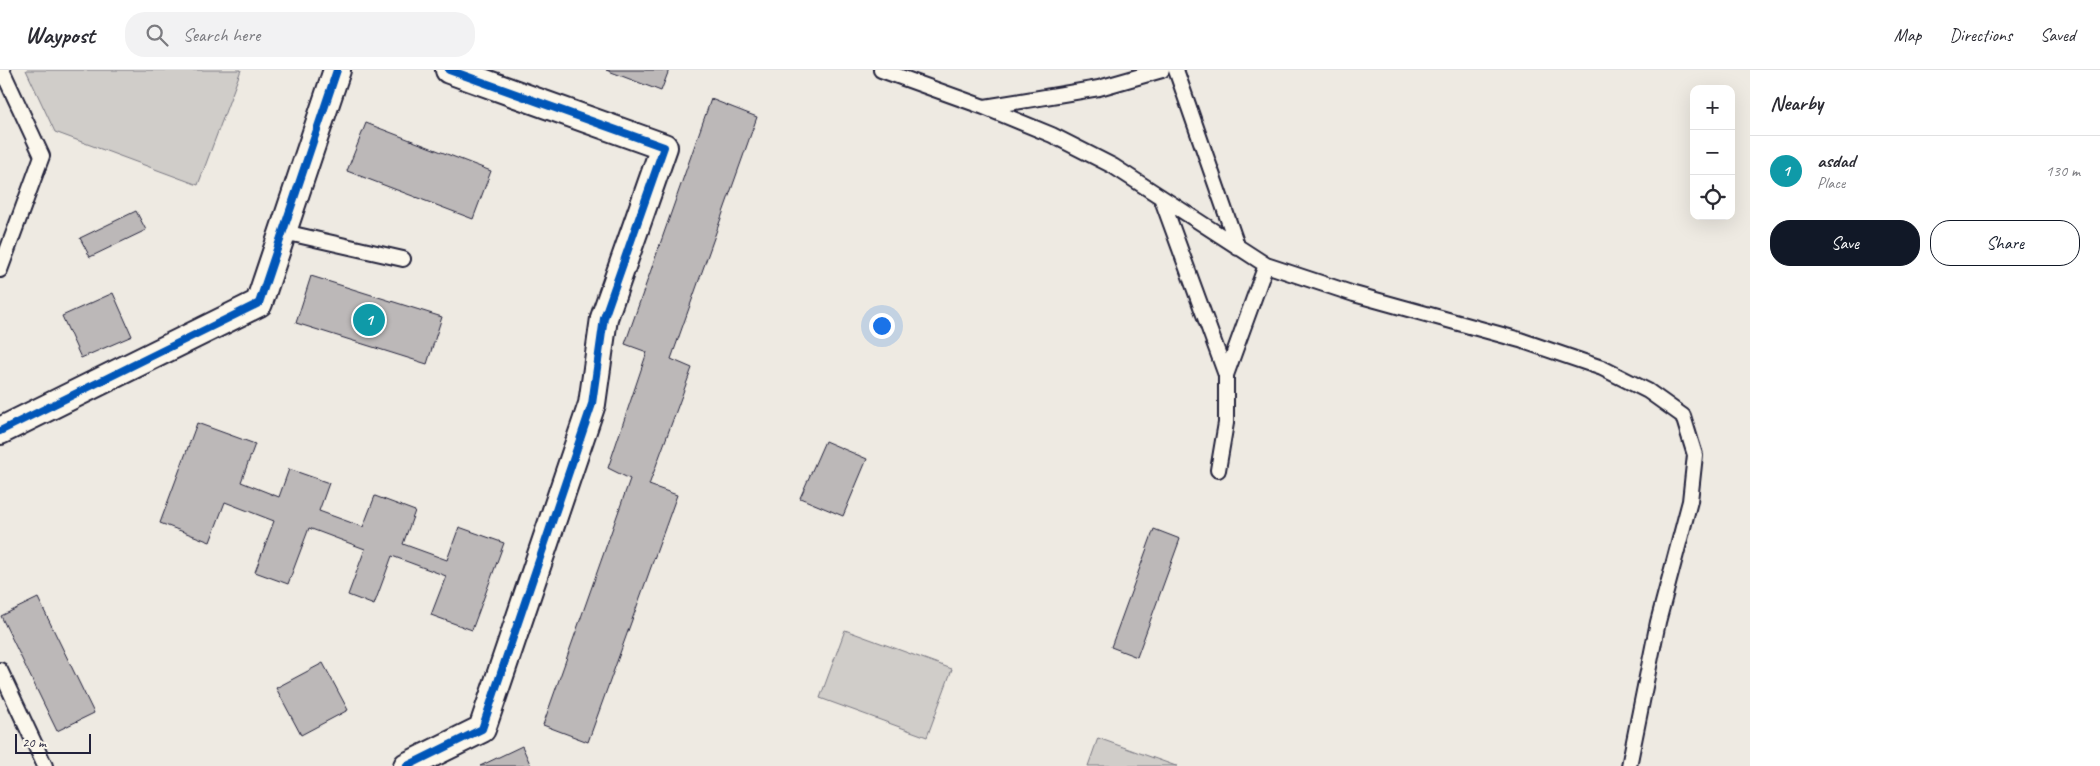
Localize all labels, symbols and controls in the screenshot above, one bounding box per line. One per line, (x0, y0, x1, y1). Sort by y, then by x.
search box (125, 12, 475, 57)
text: Waypost (25, 20, 95, 50)
icon: search (143, 21, 171, 49)
text: Search here (183, 23, 260, 47)
text: Map (1894, 24, 1921, 46)
text: Directions (1949, 24, 2012, 46)
text: Saved (2040, 24, 2075, 46)
map controls (1690, 85, 1735, 220)
button: + (1690, 85, 1735, 130)
text: Nearby (1770, 90, 1823, 116)
button: − (1690, 130, 1735, 175)
text: asdad (1817, 149, 1855, 173)
text: 1 (1782, 161, 1790, 181)
text: 130 m (2046, 161, 2080, 181)
text: Place (1817, 173, 1845, 193)
button: locate (1690, 175, 1735, 220)
button: Save (1770, 220, 1920, 266)
button: Share (1930, 220, 2080, 266)
pin: 1 (353, 301, 385, 339)
your location (869, 313, 895, 339)
scale bar (15, 731, 91, 754)
text: 20 m (22, 734, 46, 751)

